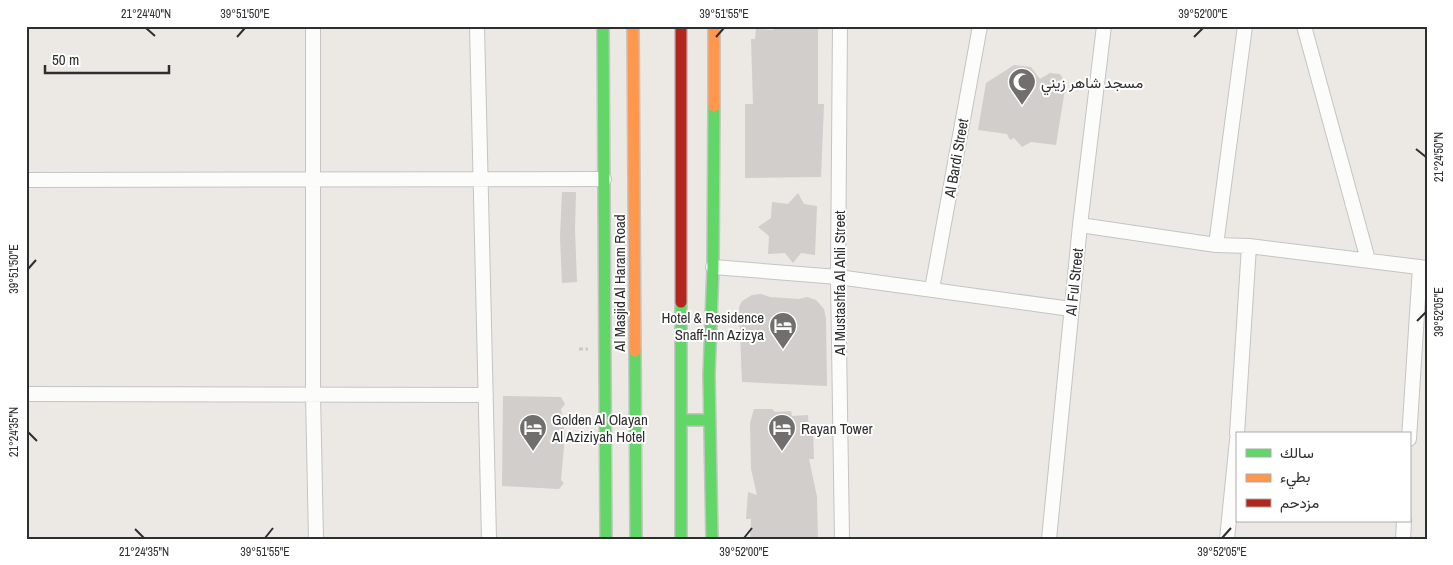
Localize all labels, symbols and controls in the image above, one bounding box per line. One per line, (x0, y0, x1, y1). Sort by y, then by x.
text: 21°24'40"N (121, 6, 171, 22)
text: 39°51'50"E (220, 6, 270, 22)
text: 39°51'55"E (699, 6, 749, 22)
text: 39°52'00"E (1178, 6, 1228, 22)
scale bar (45, 42, 169, 74)
text: 50 m (52, 49, 79, 70)
mosque icon: مسجد شاهر زيني (1007, 67, 1037, 106)
place label: مسجد شاهر زيني (1041, 72, 1143, 96)
street label: Al Bardi Street (939, 116, 973, 200)
text: 21°24'50"N (1431, 132, 1447, 182)
street label: Al Mustashfa Al Ahli Street (829, 210, 850, 356)
street label: Al Masjid Al Haram Road (609, 214, 630, 353)
text: 39°51'50"E (6, 244, 22, 294)
street label: Al Ful Street (1060, 247, 1088, 318)
text: 39°52'05"E (1431, 287, 1447, 337)
place label: Hotel & Residence Snaff-Inn Azizya (661, 307, 764, 345)
hotel icon: Hotel & Residence Snaff-Inn Azizya (768, 311, 798, 350)
text: 21°24'35"N (6, 407, 22, 457)
place label: Golden Al Olayan Al Aziziyah Hotel (551, 409, 648, 447)
hotel icon: Golden Al Olayan Al Aziziyah Hotel (518, 413, 548, 452)
hotel icon: Rayan Tower (767, 413, 797, 452)
place label: Rayan Tower (801, 418, 873, 439)
legend (1236, 432, 1410, 522)
text: سالك (1280, 442, 1314, 463)
text: بطيء (1280, 466, 1310, 490)
text: مزدحم (1280, 492, 1319, 513)
text: 21°24'35"N (119, 544, 169, 560)
text: 39°51'55"E (240, 544, 290, 560)
text: 39°52'00"E (719, 544, 769, 560)
text: 39°52'05"E (1197, 544, 1247, 560)

